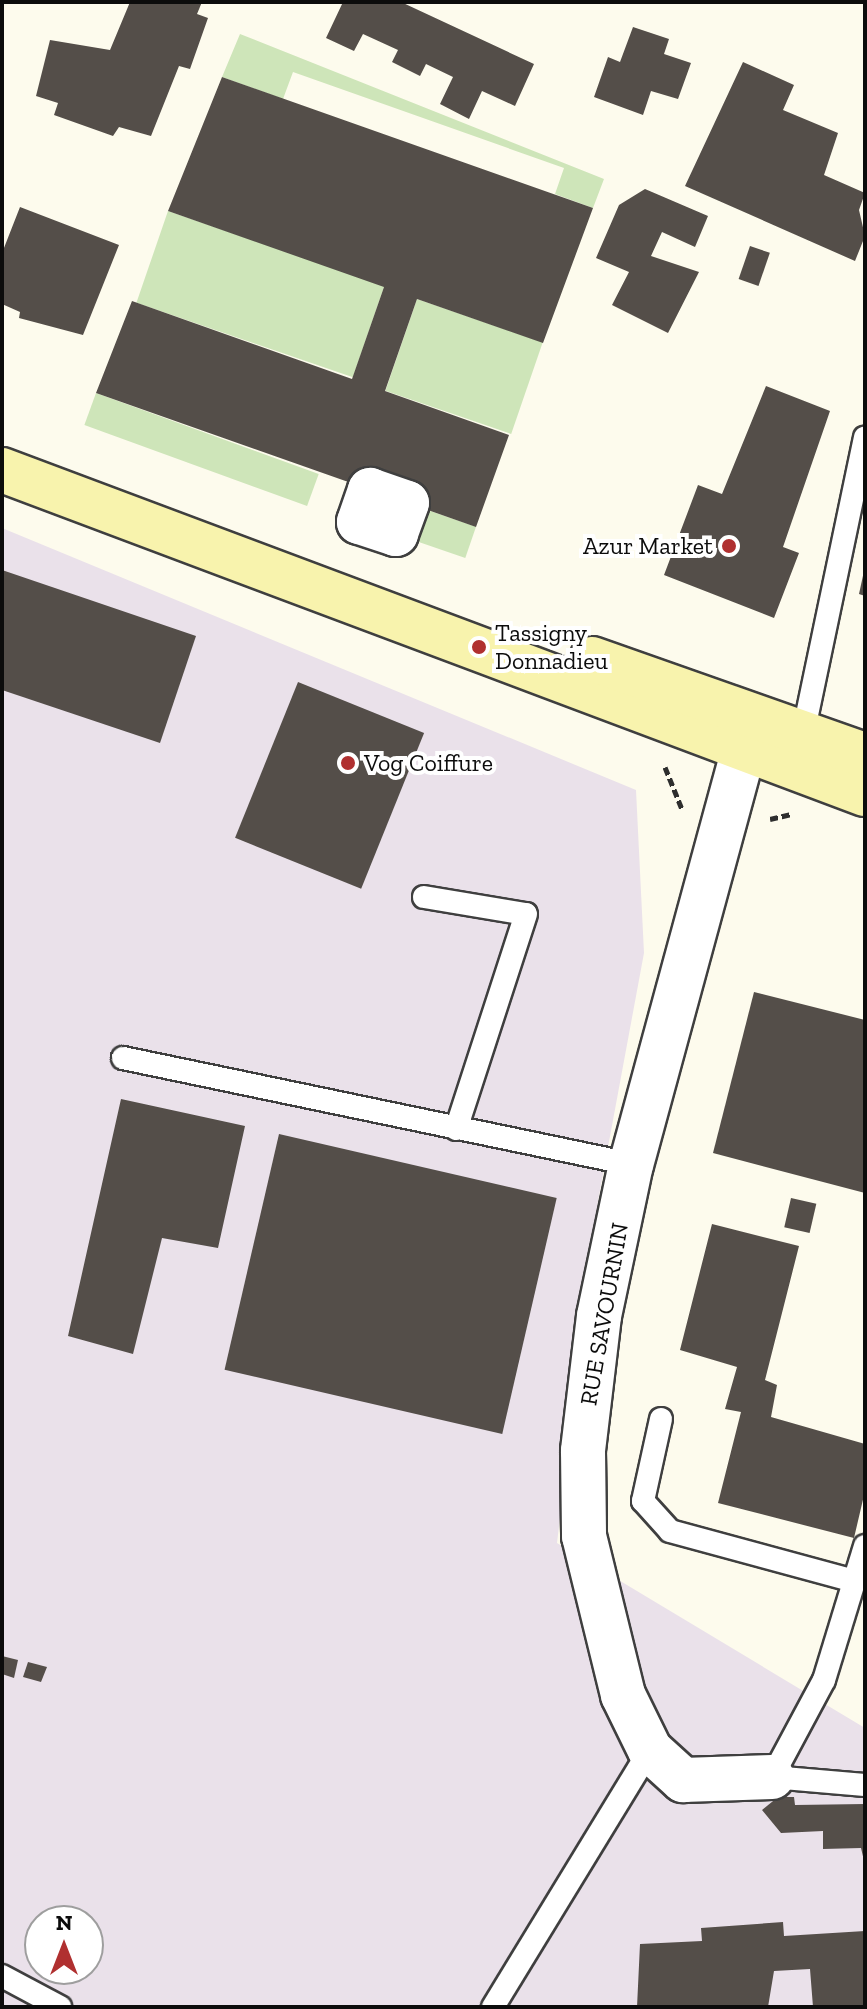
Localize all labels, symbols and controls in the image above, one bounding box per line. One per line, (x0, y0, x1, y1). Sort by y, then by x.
place label: Azur Market (583, 532, 713, 560)
marker: Azur Market (720, 537, 738, 555)
place label: Tassigny Donnadieu (495, 619, 608, 675)
marker: Tassigny Donnadieu (470, 638, 488, 656)
place label: Vog Coiffure (364, 749, 493, 777)
marker: Vog Coiffure (339, 754, 357, 772)
street label: RUE SAVOURNIN (574, 1220, 634, 1408)
north arrow (24, 1905, 104, 1985)
text: N (56, 1909, 72, 1936)

